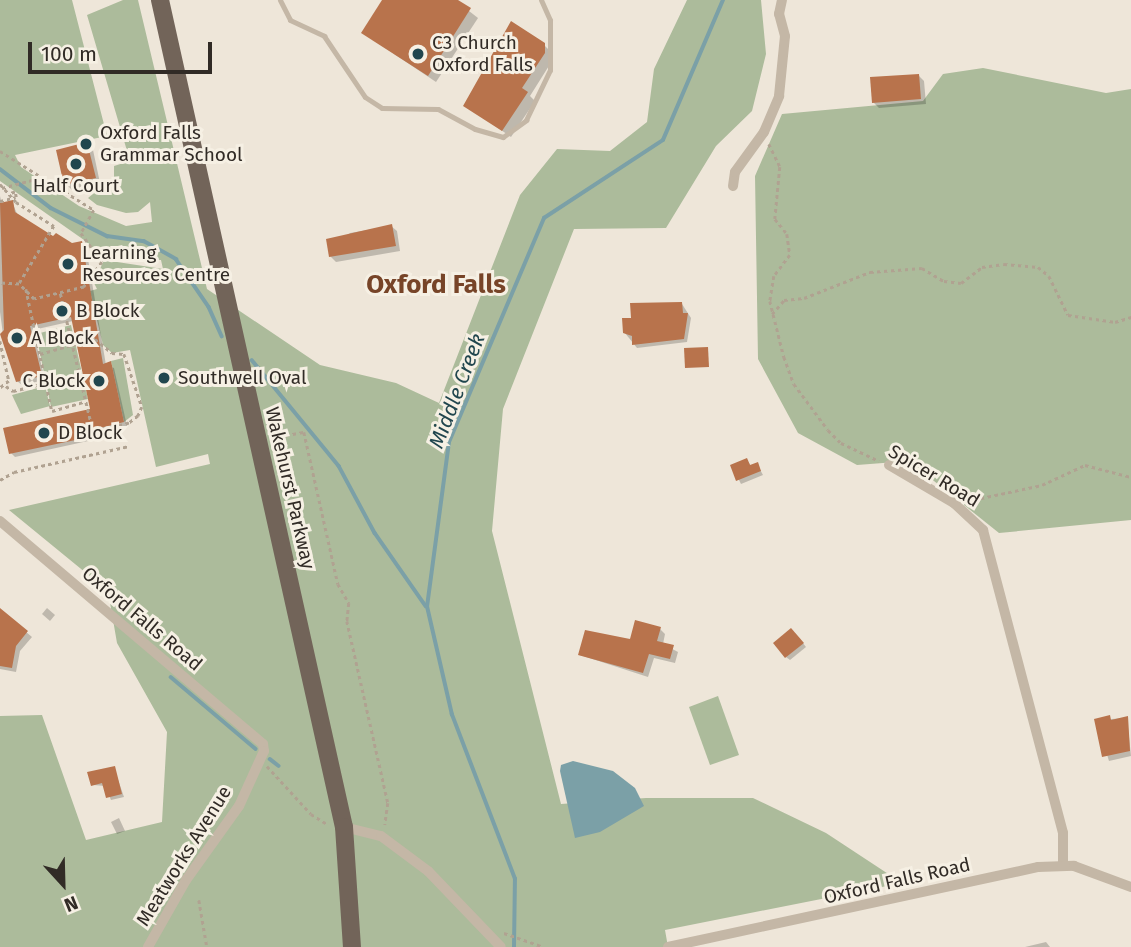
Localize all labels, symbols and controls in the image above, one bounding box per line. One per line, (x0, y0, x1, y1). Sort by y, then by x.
scale bar (32, 28, 215, 72)
place label: C3 Church Oxford Falls (432, 32, 533, 76)
text: 100 m (41, 41, 97, 67)
marker: C3 Church Oxford Falls (410, 46, 426, 62)
place label: Oxford Falls Grammar School (100, 122, 243, 166)
marker: Oxford Falls Grammar School (78, 136, 94, 152)
marker: Half Court (68, 156, 84, 172)
place label: Half Court (33, 175, 119, 197)
place label: Learning Resources Centre (82, 242, 230, 286)
marker: Learning Resources Centre (60, 256, 76, 272)
district label: Oxford Falls (366, 269, 506, 301)
place label: B Block (76, 300, 140, 322)
marker: B Block (54, 303, 70, 319)
place label: A Block (31, 327, 94, 349)
marker: A Block (9, 330, 25, 346)
water label: Middle Creek (424, 330, 490, 452)
place label: Southwell Oval (178, 367, 307, 389)
place label: C Block (22, 370, 85, 392)
marker: Southwell Oval (156, 370, 172, 386)
marker: C Block (91, 373, 107, 389)
street label: Wakehurst Parkway (260, 405, 320, 571)
place label: D Block (58, 422, 122, 444)
marker: D Block (36, 425, 52, 441)
street label: Spicer Road (884, 440, 984, 512)
street label: Oxford Falls Road (77, 562, 207, 676)
street label: Meatworks Avenue (132, 782, 236, 930)
north arrow (28, 849, 98, 919)
street label: Oxford Falls Road (821, 853, 973, 909)
text: N (61, 891, 81, 917)

